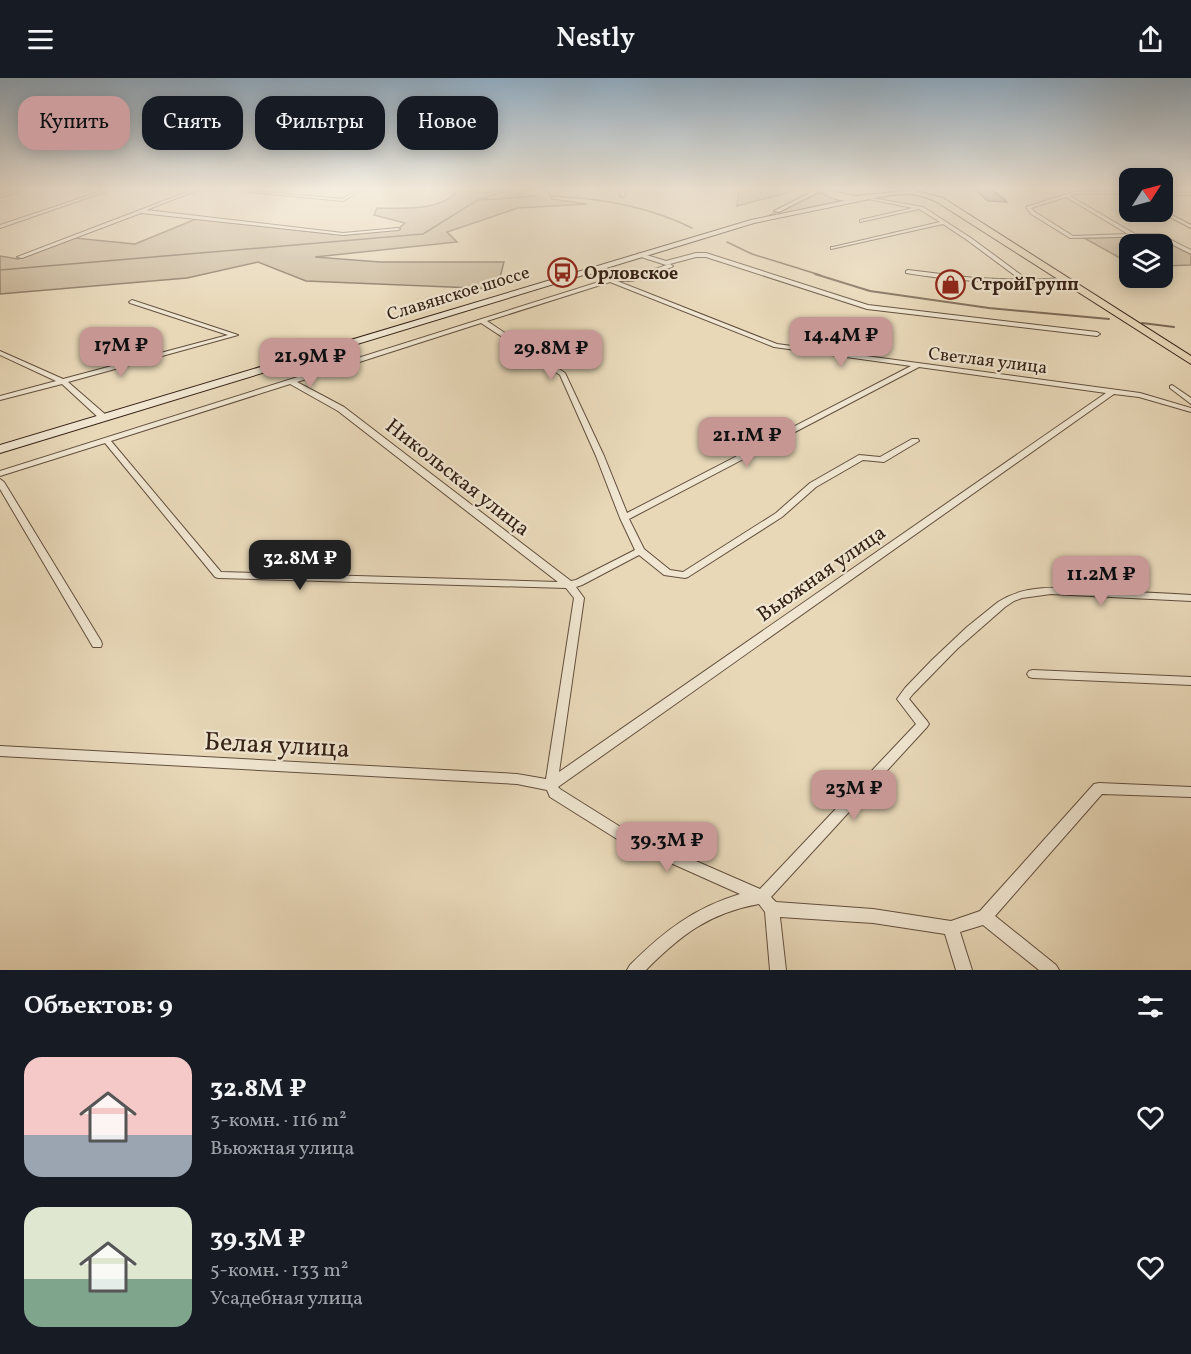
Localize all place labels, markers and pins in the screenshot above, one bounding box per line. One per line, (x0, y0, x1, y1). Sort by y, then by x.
bus stop icon: Орловское (547, 257, 579, 289)
place label: Орловское (584, 262, 678, 287)
shop icon: СтройГрупп (934, 268, 966, 300)
place label: СтройГрупп (971, 273, 1079, 298)
pin: 14.4M ₽ (786, 317, 896, 368)
pin: 17M ₽ (79, 327, 163, 378)
pin: 29.8M ₽ (496, 330, 606, 381)
pin: 21.9M ₽ (255, 338, 365, 389)
pin: 21.1M ₽ (692, 417, 802, 468)
pin: 32.8M ₽ (245, 540, 355, 591)
pin: 11.2M ₽ (1046, 556, 1156, 607)
pin: 23M ₽ (812, 770, 896, 821)
pin: 39.3M ₽ (612, 822, 722, 873)

